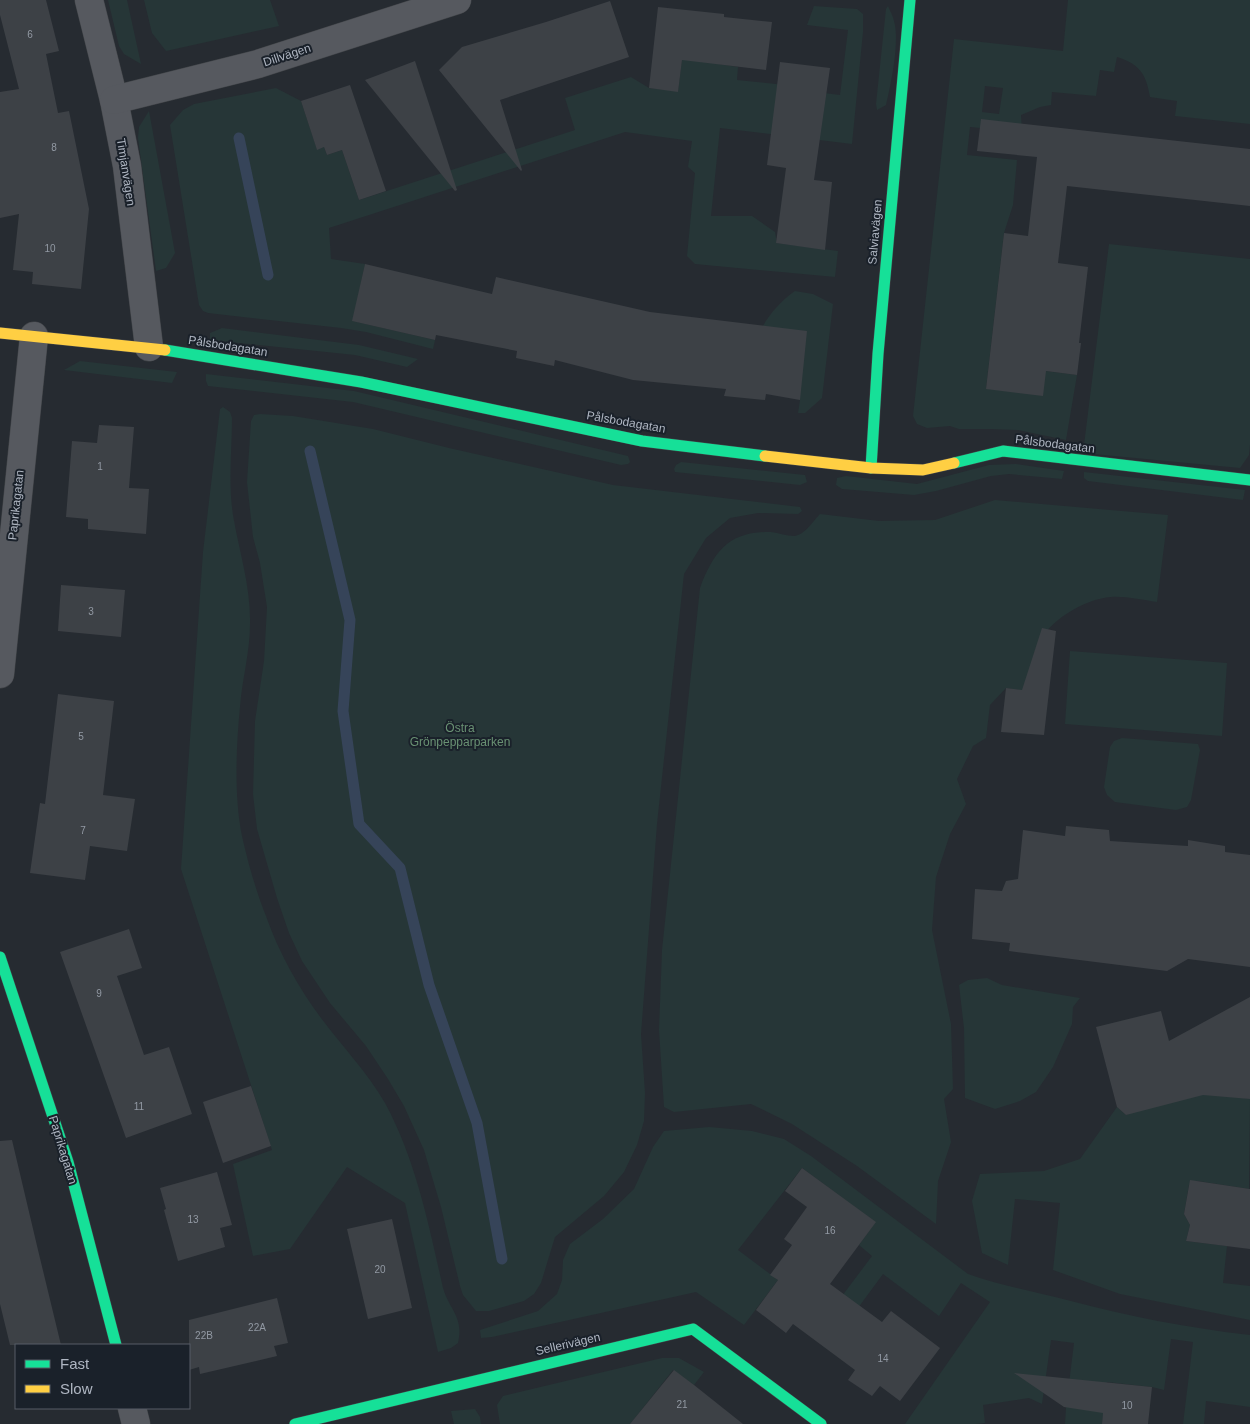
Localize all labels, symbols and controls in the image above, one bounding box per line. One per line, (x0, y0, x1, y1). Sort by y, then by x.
house number: 6 (27, 29, 33, 40)
street label: Dillvägen (261, 41, 313, 69)
street label: Timjanvägen (114, 137, 138, 207)
house number: 8 (51, 142, 57, 153)
street label: Salviavägen (865, 199, 885, 265)
house number: 10 (44, 243, 56, 254)
street label: Pålsbodagatan (187, 333, 269, 359)
street label: Pålsbodagatan (585, 408, 667, 436)
street label: Pålsbodagatan (1014, 432, 1096, 456)
house number: 1 (97, 461, 103, 472)
street label: Paprikagatan (5, 469, 27, 541)
house number: 3 (88, 606, 94, 617)
park label: Östra Grönpepparparken (410, 721, 510, 749)
house number: 5 (78, 731, 84, 742)
house number: 7 (80, 825, 86, 836)
house number: 9 (96, 988, 102, 999)
house number: 11 (134, 1101, 145, 1112)
street label: Paprikagatan (46, 1114, 80, 1186)
house number: 13 (187, 1214, 199, 1225)
house number: 16 (824, 1225, 836, 1236)
house number: 20 (374, 1264, 386, 1275)
house number: 22A (248, 1322, 266, 1333)
house number: 22B (195, 1330, 213, 1341)
street label: Sellerivägen (534, 1330, 602, 1358)
legend (15, 1344, 190, 1409)
house number: 14 (877, 1353, 889, 1364)
text: Fast (60, 1355, 90, 1372)
text: Slow (60, 1380, 93, 1397)
house number: 21 (676, 1399, 688, 1410)
house number: 10 (1121, 1400, 1133, 1411)

